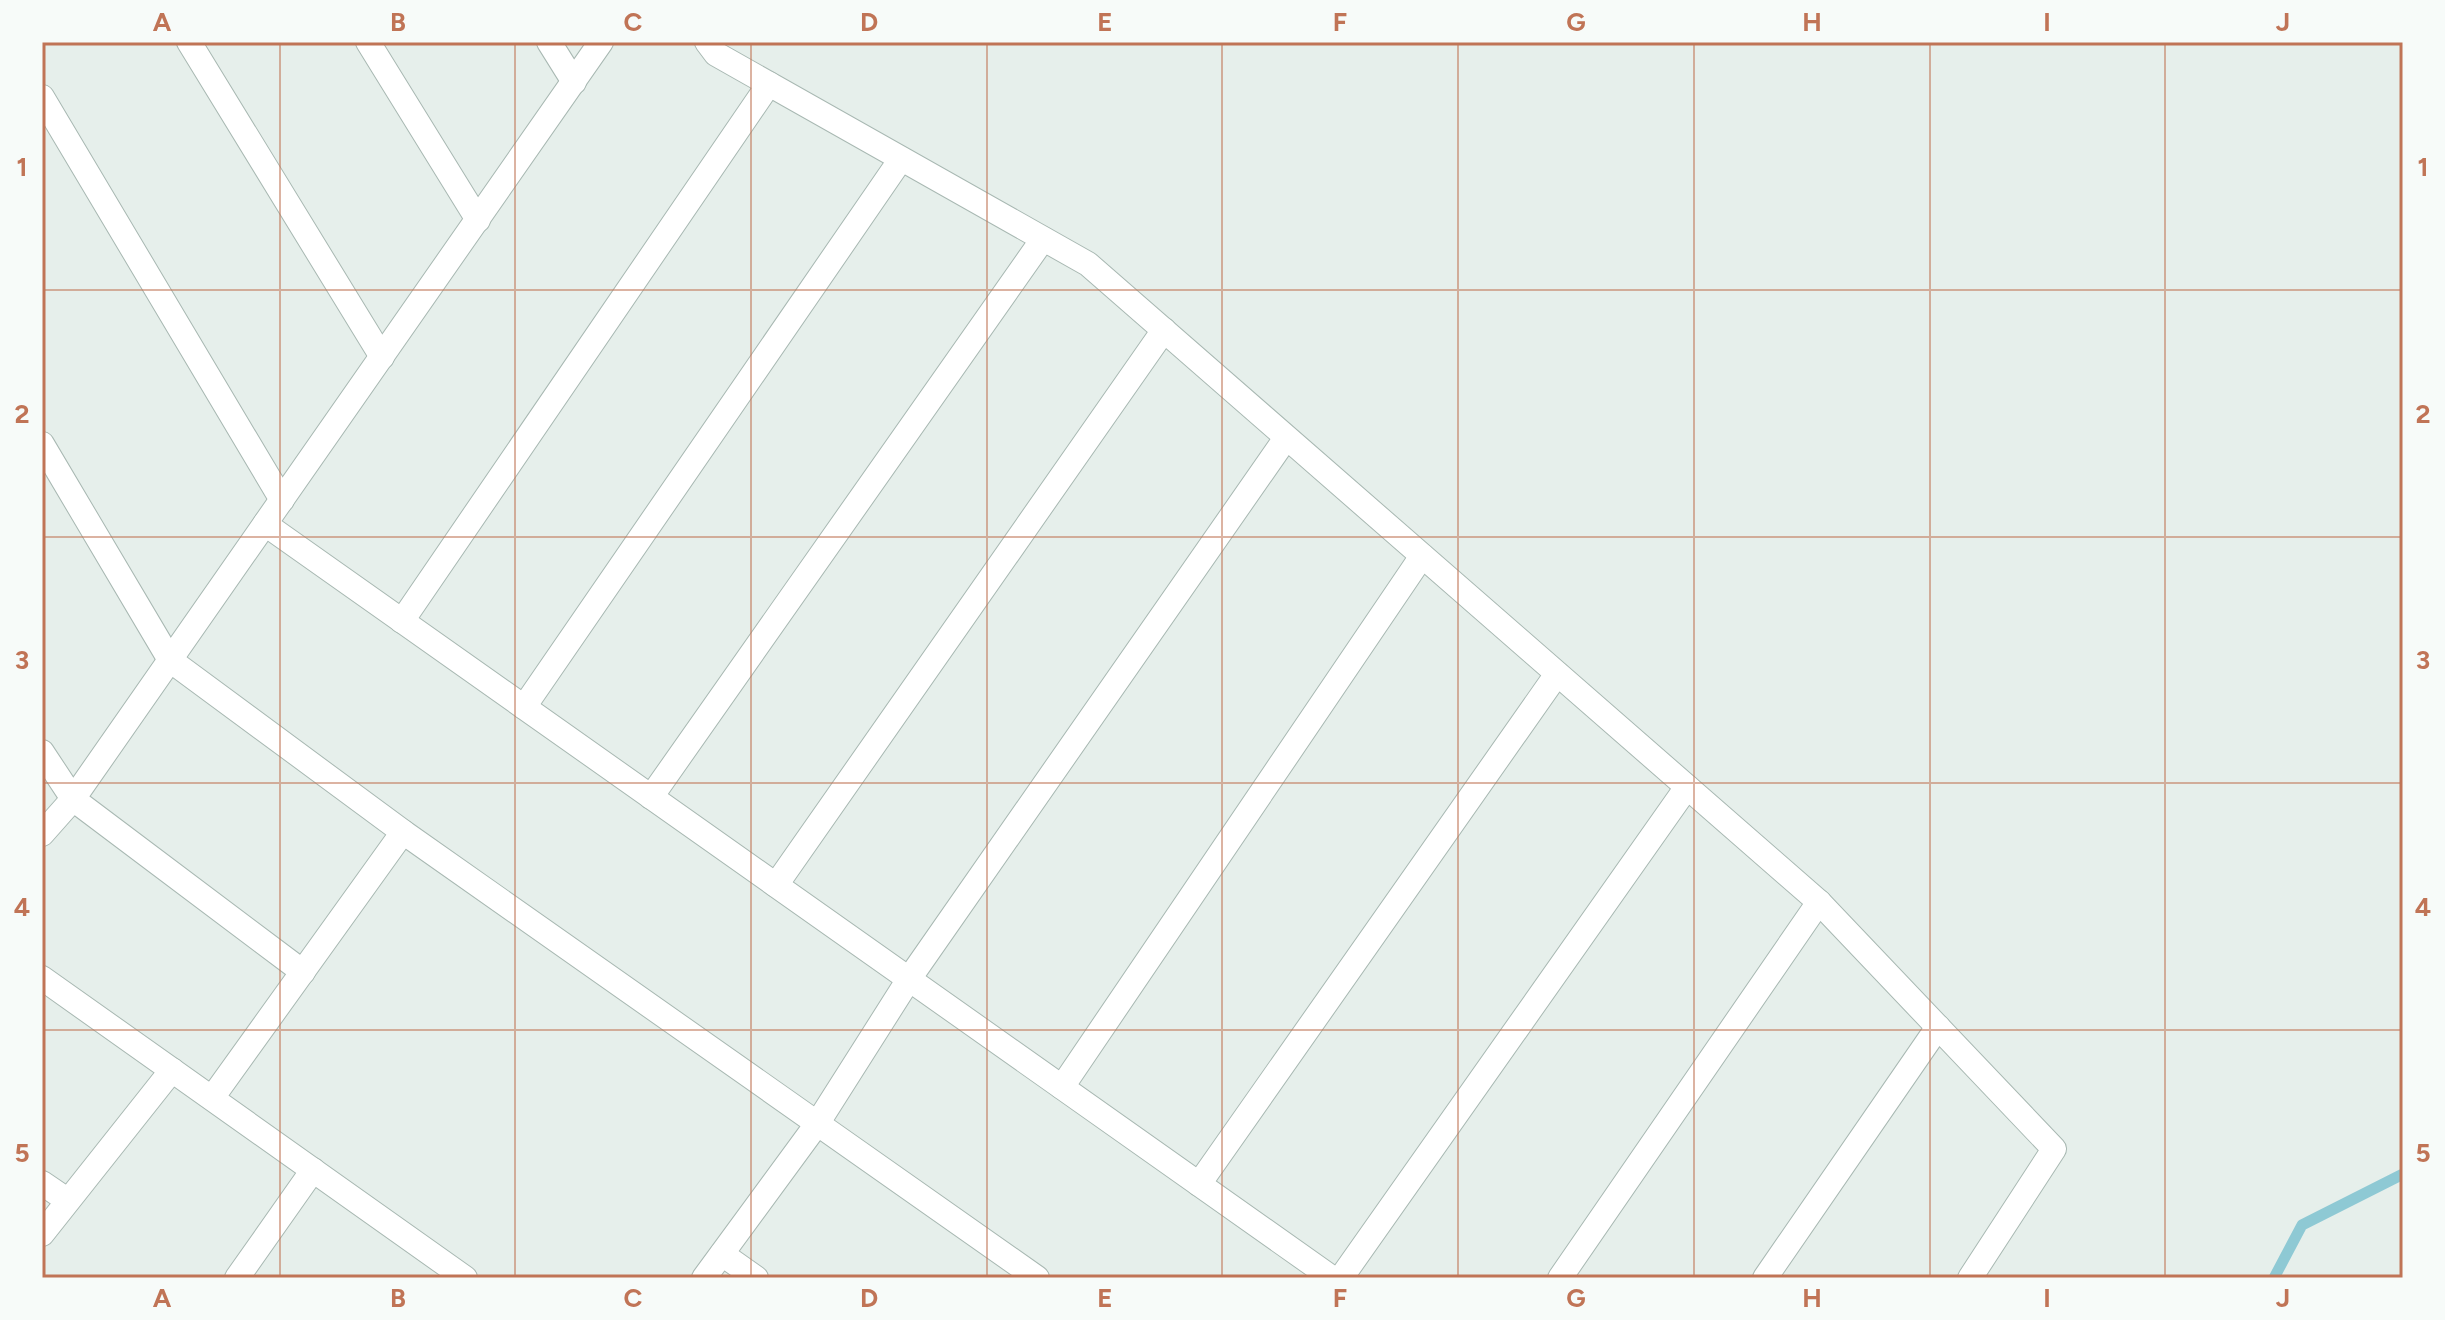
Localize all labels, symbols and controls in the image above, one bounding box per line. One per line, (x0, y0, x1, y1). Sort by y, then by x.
text: A (153, 6, 172, 38)
text: B (390, 6, 406, 38)
text: C (624, 6, 643, 38)
text: D (860, 6, 878, 38)
text: E (1097, 6, 1113, 38)
text: F (1333, 6, 1347, 38)
text: G (1566, 6, 1586, 38)
text: H (1802, 6, 1822, 38)
text: I (2043, 6, 2051, 38)
text: J (2276, 6, 2290, 38)
text: 1 (17, 151, 27, 183)
text: 1 (2418, 151, 2428, 183)
text: 2 (14, 398, 30, 430)
text: 2 (2415, 398, 2431, 430)
text: 3 (15, 644, 29, 676)
text: 3 (2416, 644, 2430, 676)
text: 4 (14, 891, 30, 923)
text: 4 (2415, 891, 2431, 923)
text: 5 (14, 1137, 30, 1169)
text: 5 (2415, 1137, 2431, 1169)
text: A (153, 1282, 172, 1314)
text: B (390, 1282, 406, 1314)
text: C (624, 1282, 643, 1314)
text: D (860, 1282, 878, 1314)
text: E (1097, 1282, 1113, 1314)
text: F (1333, 1282, 1347, 1314)
text: G (1566, 1282, 1586, 1314)
text: H (1802, 1282, 1822, 1314)
text: I (2043, 1282, 2051, 1314)
text: J (2276, 1282, 2290, 1314)

